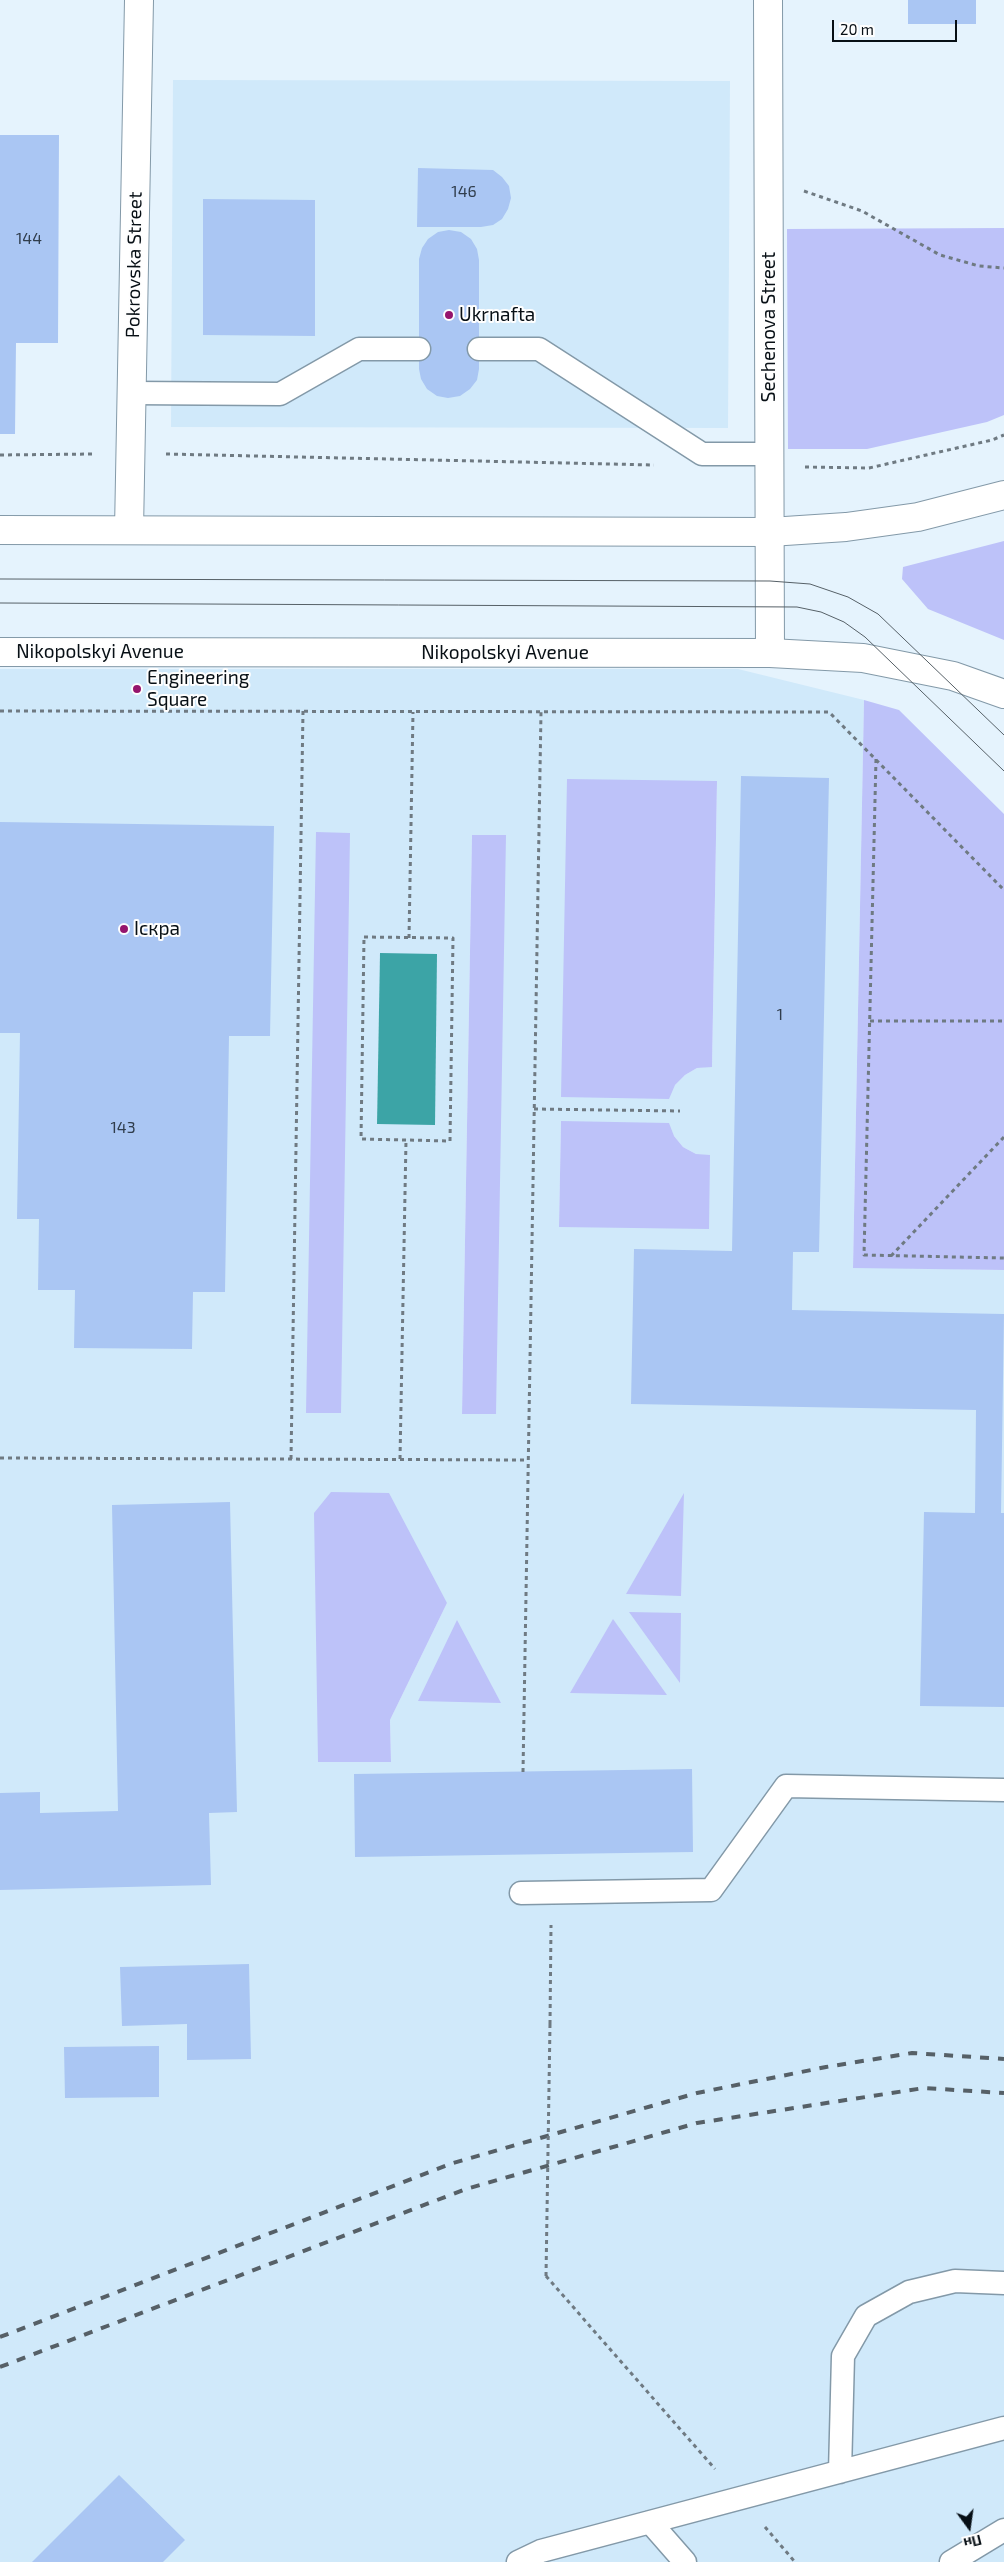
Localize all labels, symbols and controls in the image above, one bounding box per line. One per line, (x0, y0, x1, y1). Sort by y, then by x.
scale bar (834, 10, 959, 42)
text: 20 m (840, 20, 874, 38)
house number: 146 (451, 182, 477, 202)
street label: Pokrovska Street (121, 192, 147, 338)
house number: 144 (16, 229, 42, 249)
street label: Sechenova Street (758, 252, 780, 402)
place label: Ukrnafta (459, 304, 535, 326)
marker: Ukrnafta (443, 309, 455, 321)
street label: Nikopolskyi Avenue (16, 641, 184, 663)
street label: Nikopolskyi Avenue (421, 642, 589, 664)
place label: Engineering Square (147, 667, 249, 711)
marker: Engineering Square (131, 683, 143, 695)
place label: Іскра (134, 918, 180, 940)
marker: Іскра (118, 923, 130, 935)
house number: 1 (777, 1005, 783, 1025)
house number: 143 (110, 1118, 136, 1138)
north arrow (944, 2502, 994, 2552)
text: Пн (962, 2532, 984, 2552)

